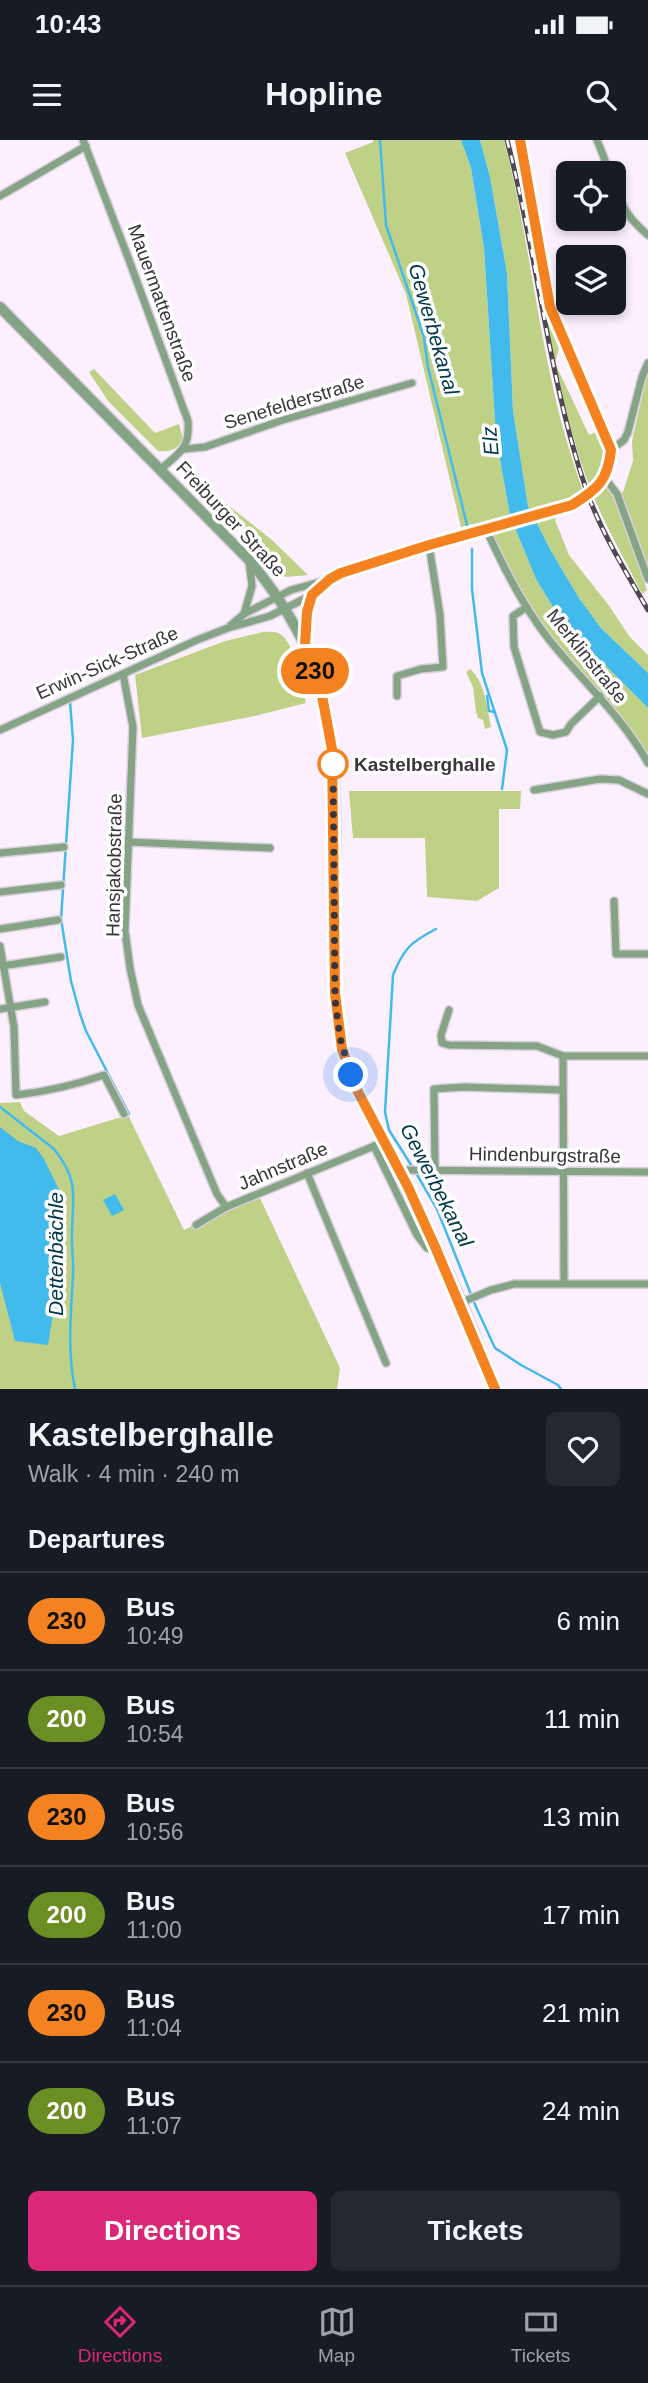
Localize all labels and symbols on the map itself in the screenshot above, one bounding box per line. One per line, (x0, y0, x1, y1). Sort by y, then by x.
street label: Mauermattenstraße (124, 222, 200, 384)
water label: Gewerbekanal (404, 261, 464, 399)
street label: Senefelderstraße (221, 371, 367, 433)
water label: Elz (477, 425, 503, 457)
street label: Freiburger Straße (172, 457, 290, 581)
street label: Merklinstraße (543, 605, 631, 707)
street label: Erwin-Sick-Straße (33, 622, 181, 704)
line badge: 230 (275, 648, 355, 694)
marker: Kastelberghalle (318, 749, 348, 779)
place label: Kastelberghalle (354, 754, 496, 775)
street label: Hansjakobstraße (102, 793, 126, 937)
your location (333, 1057, 368, 1092)
water label: Gewerbekanal (396, 1119, 479, 1252)
street label: Jahnstraße (235, 1138, 331, 1194)
street label: Hindenburgstraße (469, 1143, 621, 1167)
water label: Dettenbächle (44, 1192, 67, 1316)

